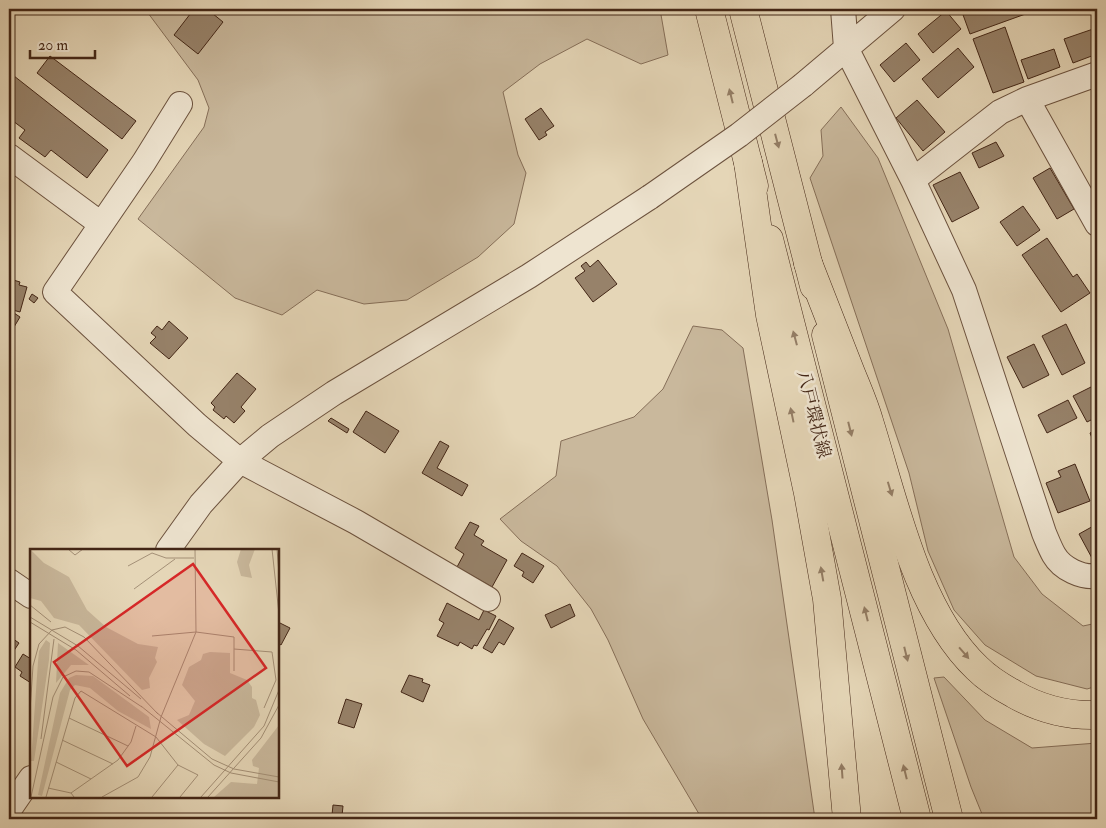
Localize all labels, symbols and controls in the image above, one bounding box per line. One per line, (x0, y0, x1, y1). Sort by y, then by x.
scale bar (30, 28, 95, 60)
text: 20 m (38, 36, 68, 55)
one-way arrow (727, 89, 735, 104)
one-way arrow (773, 133, 781, 148)
one-way arrow (791, 331, 799, 346)
street label: 八戸環状線 (791, 368, 836, 461)
one-way arrow (787, 406, 795, 422)
one-way arrow (846, 421, 854, 436)
one-way arrow (887, 482, 895, 497)
inset map (30, 549, 279, 798)
one-way arrow (818, 566, 826, 582)
one-way arrow (862, 607, 870, 622)
one-way arrow (958, 646, 970, 658)
one-way arrow (903, 647, 911, 662)
one-way arrow (838, 762, 846, 778)
one-way arrow (901, 764, 909, 779)

